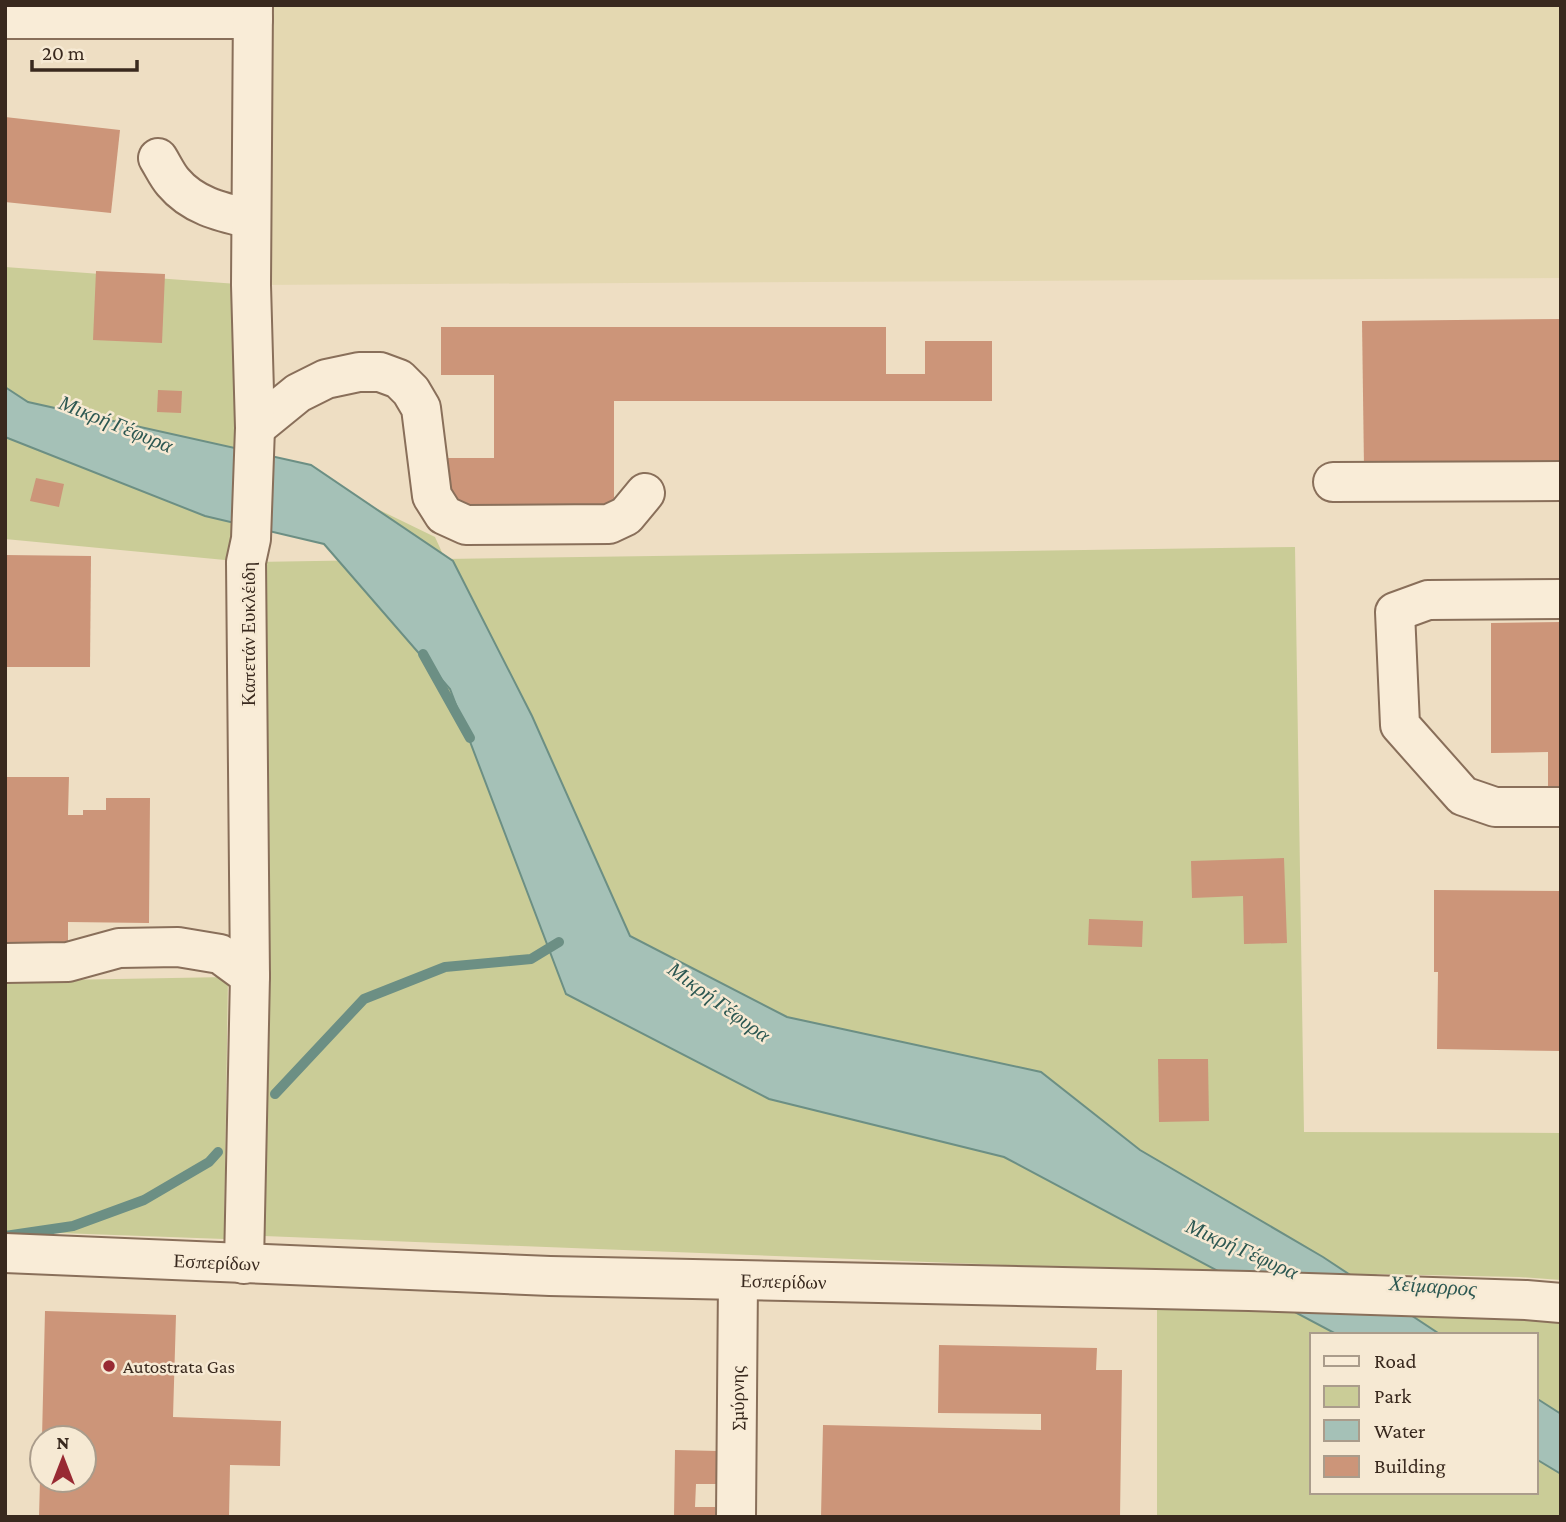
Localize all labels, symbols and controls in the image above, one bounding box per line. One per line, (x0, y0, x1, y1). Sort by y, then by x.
scale bar (32, 28, 136, 72)
text: 20 m (42, 41, 85, 65)
water label: Μικρή Γέφυρα (55, 390, 177, 458)
street label: Καπετάν Ευκλέιδη (238, 562, 259, 706)
water label: Μικρή Γέφυρα (662, 956, 776, 1048)
water label: Μικρή Γέφυρα (1181, 1213, 1303, 1285)
street label: Εσπερίδων (173, 1250, 261, 1275)
street label: Εσπερίδων (740, 1270, 827, 1293)
water label: Χείμαρρος (1387, 1271, 1478, 1301)
legend (1310, 1333, 1538, 1494)
text: Road (1374, 1349, 1417, 1373)
place label: Autostrata Gas (123, 1356, 235, 1377)
marker: Autostrata Gas (101, 1358, 117, 1374)
street label: Σμύρνης (727, 1365, 748, 1430)
text: Park (1374, 1384, 1411, 1408)
text: Water (1374, 1419, 1426, 1443)
north arrow (28, 1424, 98, 1494)
text: N (57, 1432, 70, 1453)
text: Building (1374, 1454, 1446, 1478)

